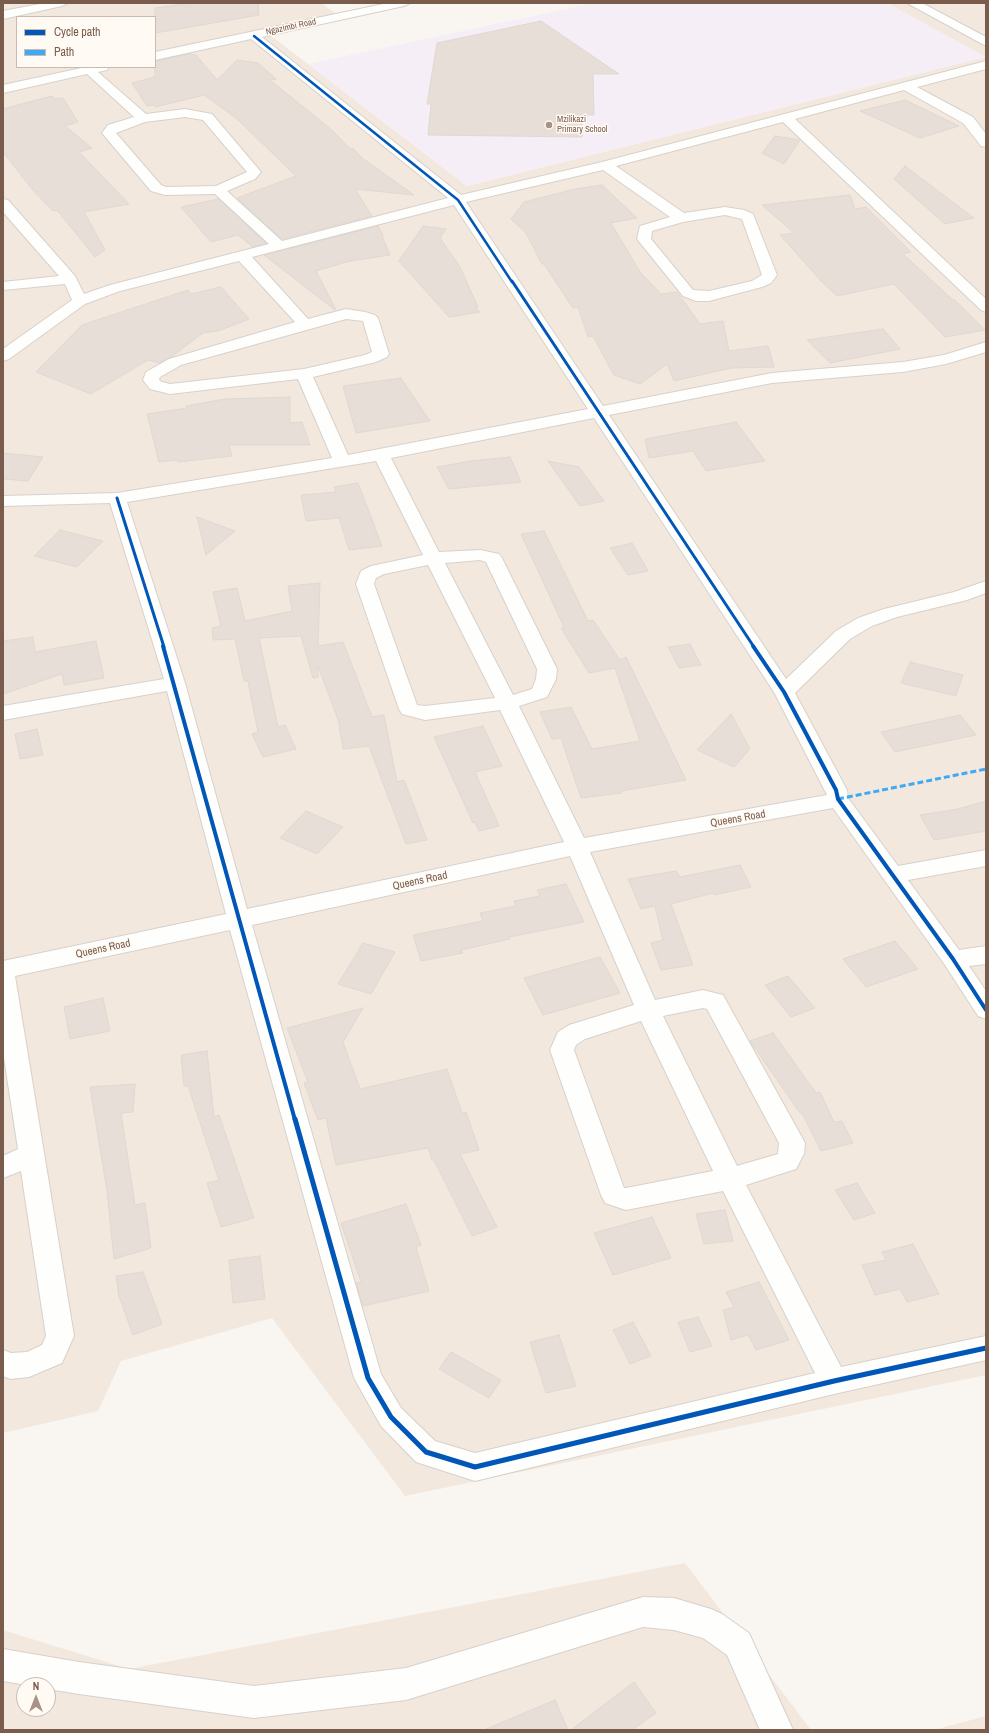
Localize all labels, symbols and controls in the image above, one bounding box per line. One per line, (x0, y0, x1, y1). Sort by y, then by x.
legend (16, 16, 156, 68)
street label: Ngazimbi Road (265, 16, 317, 38)
text: Cycle path (54, 24, 101, 40)
text: Path (54, 44, 74, 60)
place label: Mzilikazi Primary School (557, 115, 607, 136)
marker: Mzilikazi Primary School (544, 120, 554, 130)
street label: Queens Road (709, 808, 767, 830)
street label: Queens Road (391, 869, 449, 893)
street label: Queens Road (74, 937, 132, 961)
north arrow (16, 1677, 56, 1717)
text: N (33, 1679, 39, 1693)

